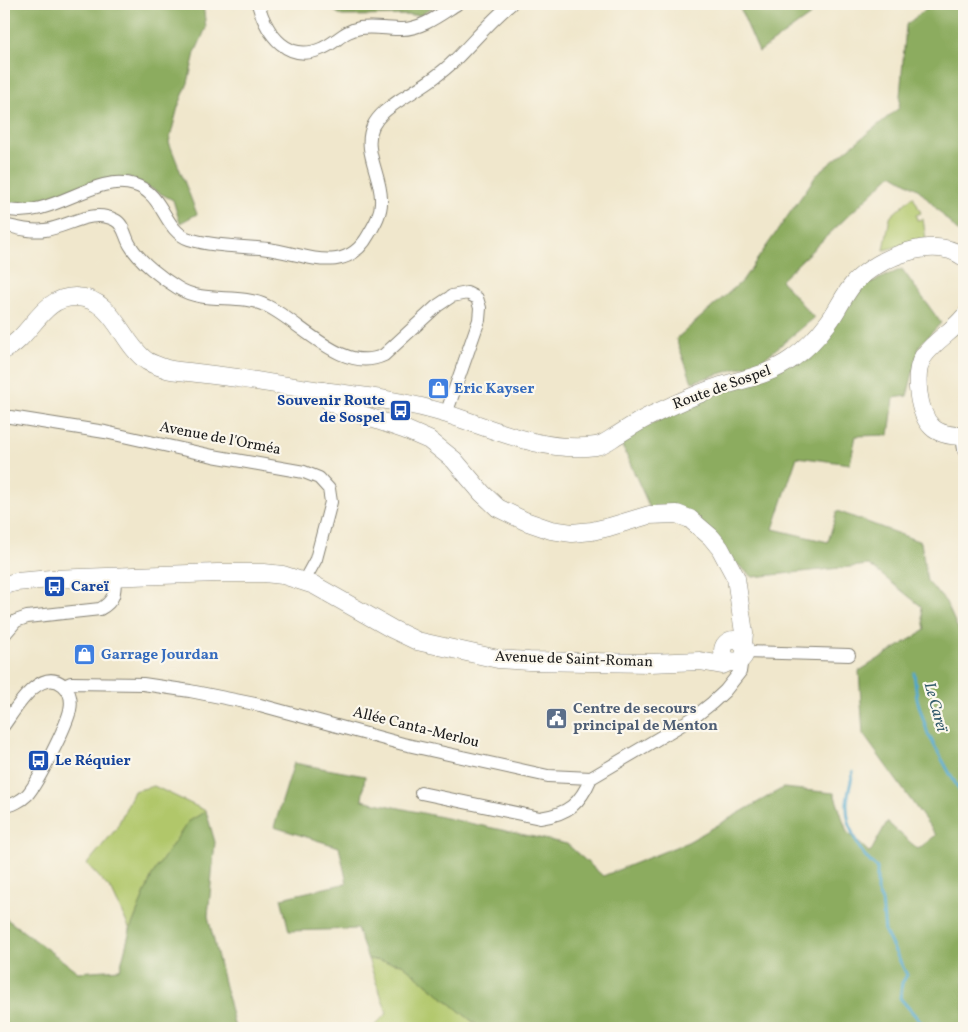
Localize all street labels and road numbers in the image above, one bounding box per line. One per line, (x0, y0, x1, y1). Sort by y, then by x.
street label: Route de Sospel (670, 361, 774, 415)
street label: Avenue de l'Orméa (158, 417, 282, 461)
street label: Avenue de Saint-Roman (495, 647, 654, 673)
street label: Allée Canta-Merlou (351, 702, 481, 754)

